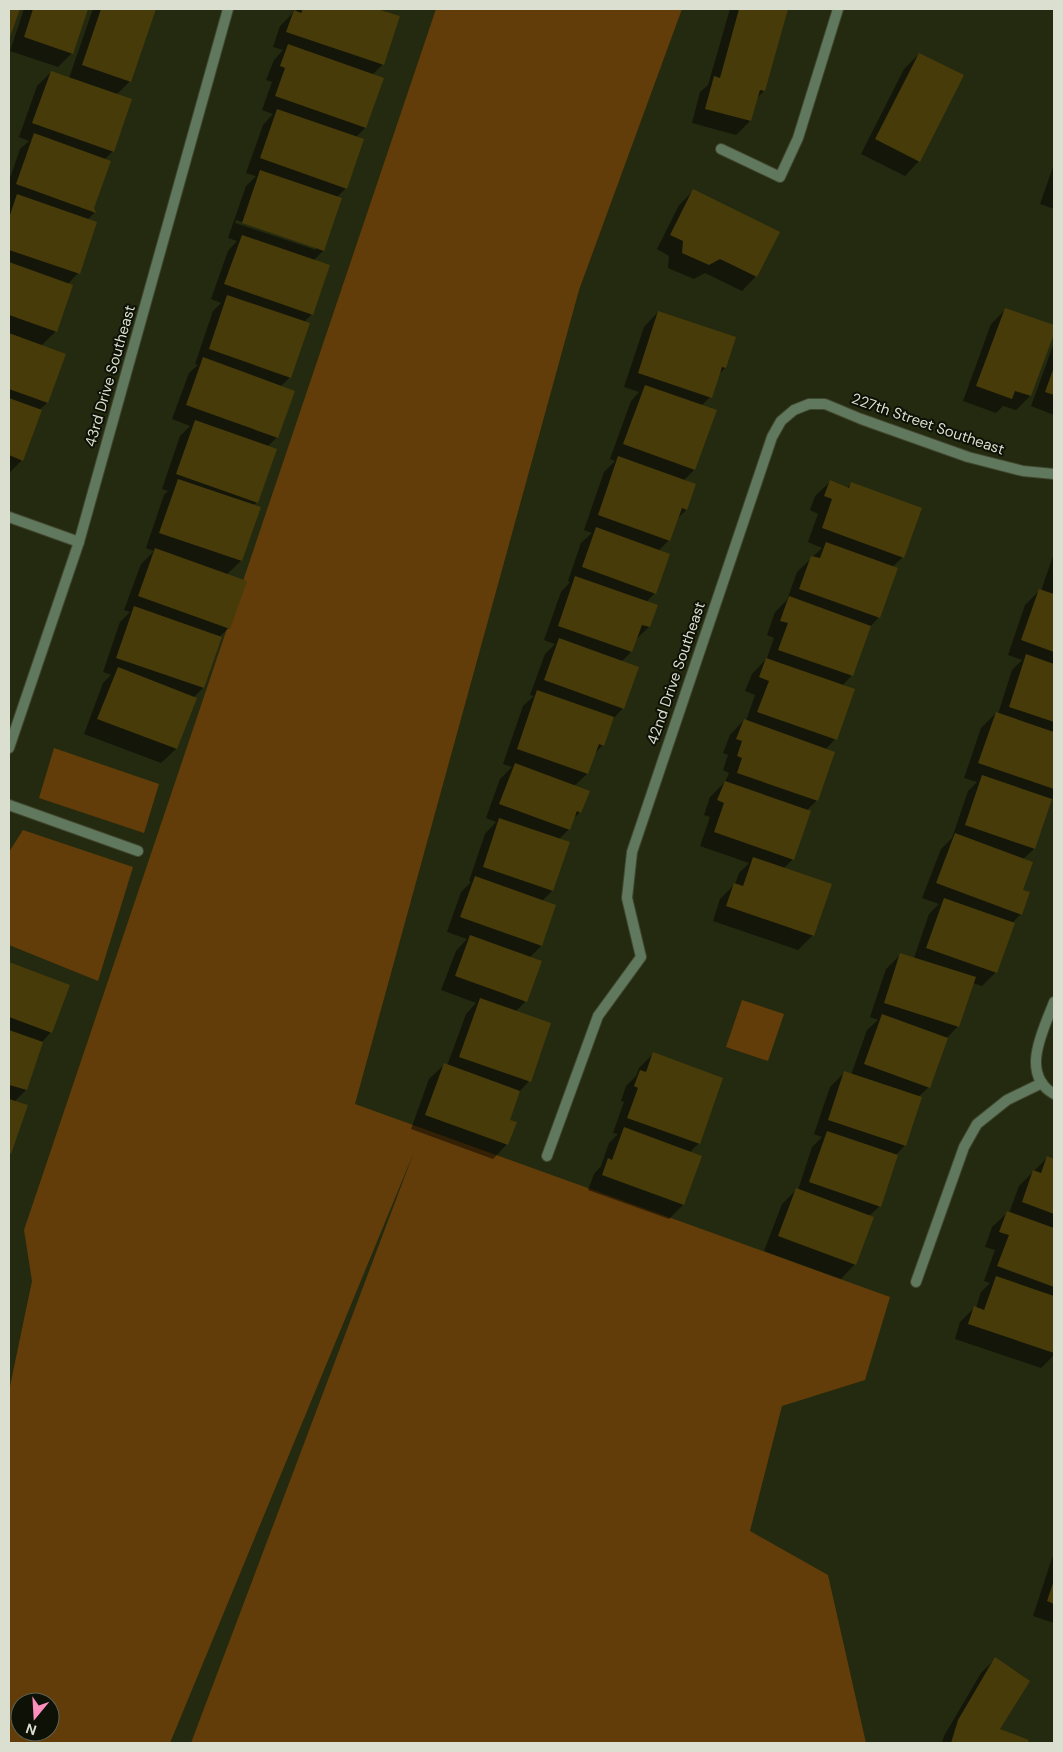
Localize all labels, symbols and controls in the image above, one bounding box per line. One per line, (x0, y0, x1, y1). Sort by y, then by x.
street label: 43rd Drive Southeast (80, 303, 140, 449)
street label: 227th Street Southeast (849, 388, 1007, 460)
street label: 42nd Drive Southeast (642, 599, 710, 747)
north arrow (10, 1692, 60, 1742)
text: N (23, 1719, 39, 1740)

